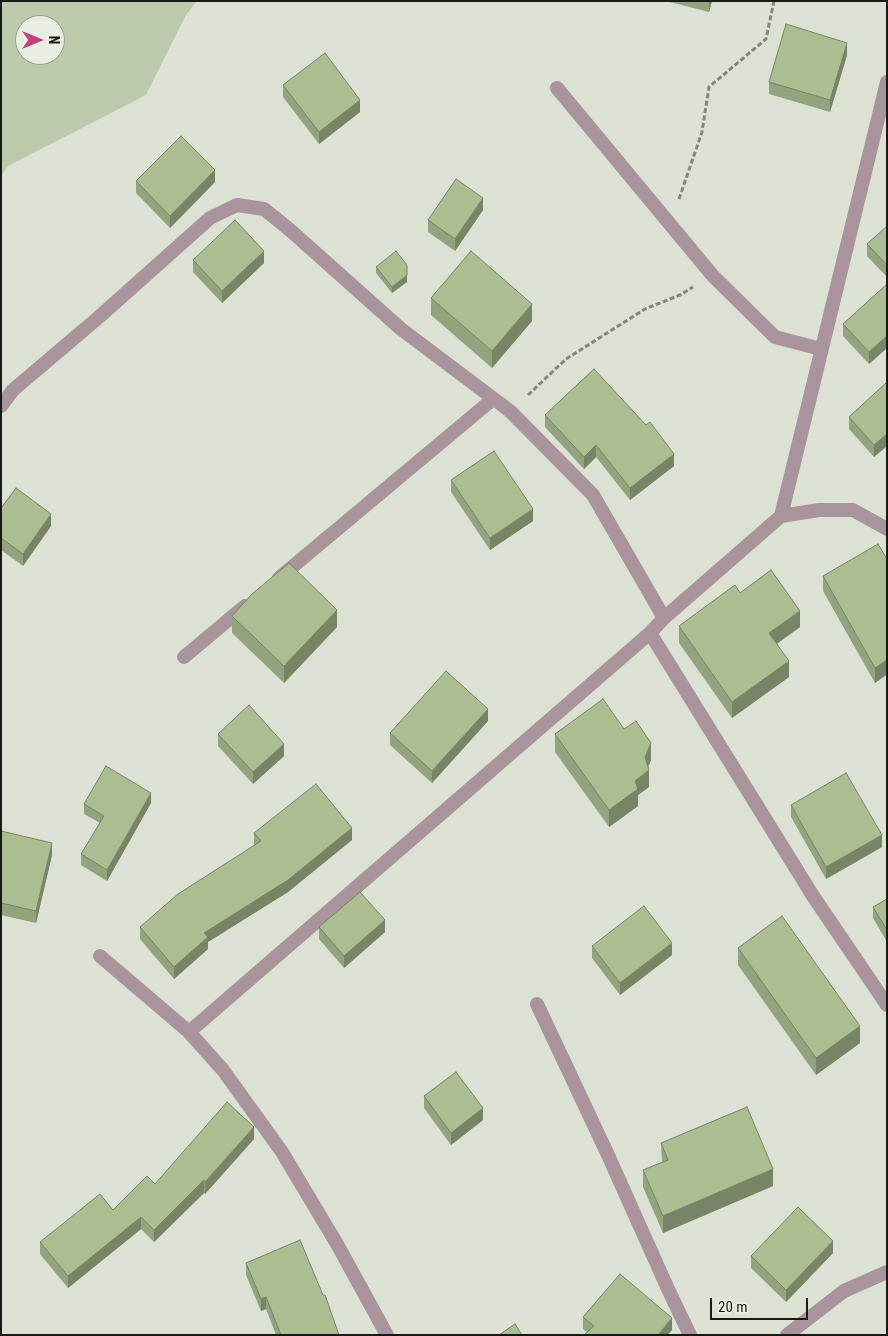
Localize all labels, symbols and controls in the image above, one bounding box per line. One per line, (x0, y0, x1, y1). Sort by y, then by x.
north arrow (15, 15, 65, 65)
text: N (46, 36, 62, 44)
scale bar (713, 1288, 810, 1320)
text: 20 m (718, 1298, 748, 1316)

